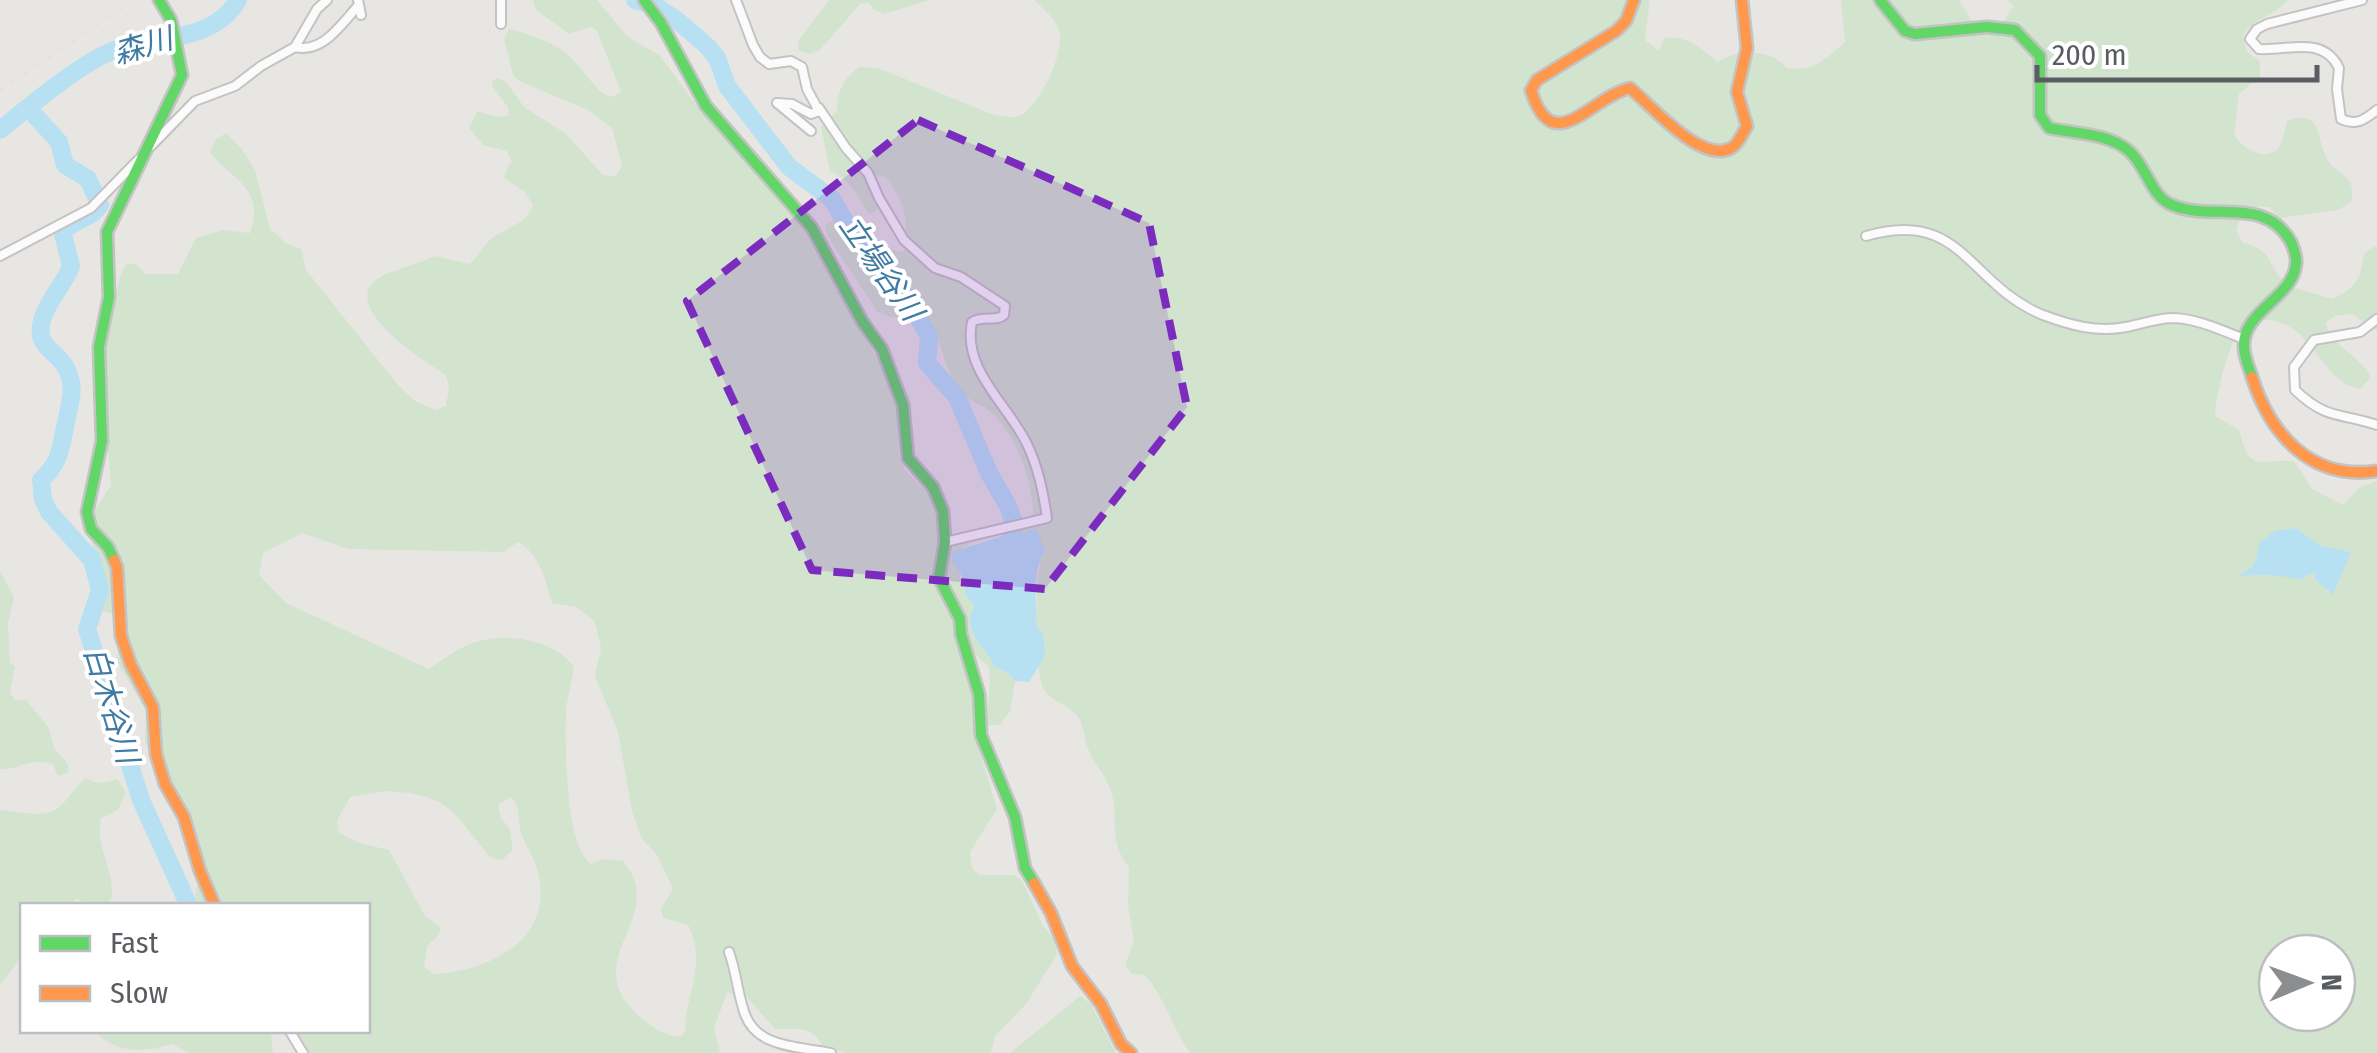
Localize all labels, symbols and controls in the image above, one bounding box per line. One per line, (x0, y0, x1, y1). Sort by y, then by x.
water label: 森川 (109, 20, 180, 72)
scale bar (2037, 20, 2317, 82)
text: 200 m (2052, 37, 2127, 73)
water label: 立場谷川 (832, 209, 932, 330)
water label: 白木谷川 (76, 642, 147, 771)
legend (20, 903, 370, 1033)
text: Fast (110, 925, 159, 961)
north arrow (2257, 933, 2357, 1033)
text: N (2315, 974, 2348, 991)
text: Slow (110, 975, 168, 1011)

